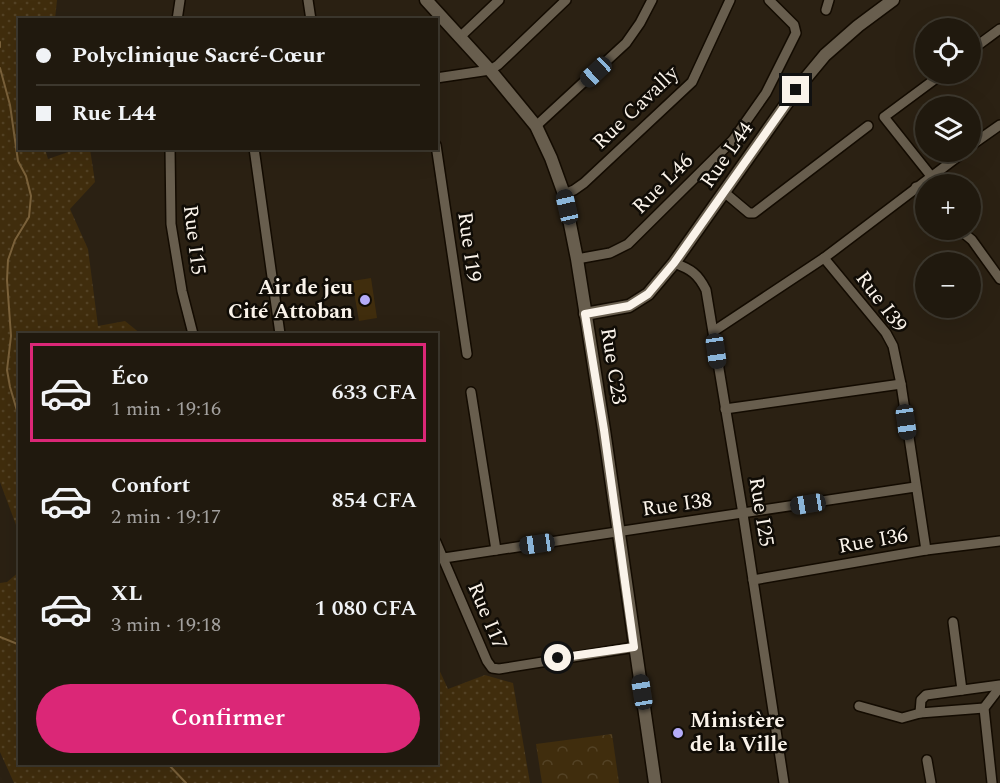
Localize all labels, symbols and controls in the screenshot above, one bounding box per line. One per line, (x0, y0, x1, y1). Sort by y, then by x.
map controls (915, 18, 981, 318)
button: locate (915, 18, 981, 84)
text: Polyclinique Sacré-Cœur (72, 39, 325, 72)
car (577, 53, 615, 91)
street label: Rue Cavally (586, 58, 687, 157)
route end (782, 76, 809, 103)
button: layers (915, 96, 981, 162)
text: Rue L44 (72, 97, 156, 130)
street label: Rue L44 (692, 115, 762, 195)
street label: Rue L46 (625, 146, 701, 222)
button: + (915, 174, 981, 240)
car (554, 187, 580, 227)
street label: Rue I15 (174, 203, 214, 277)
street label: Rue I19 (448, 210, 490, 284)
button: − (915, 252, 981, 318)
street label: Rue I39 (847, 264, 915, 340)
place label: Air de jeu Cité Attoban (228, 272, 354, 328)
marker: Air de jeu Cité Attoban (358, 293, 372, 307)
street label: Rue C23 (591, 325, 635, 407)
car (705, 332, 727, 370)
text: Éco (111, 361, 149, 394)
icon: car (39, 366, 93, 420)
text: 633 CFA (332, 376, 417, 409)
text: 1 min · 19:16 (111, 394, 221, 424)
car (895, 403, 917, 441)
text: Confort (111, 469, 190, 502)
icon: car (39, 474, 93, 528)
street label: Rue I25 (740, 475, 782, 549)
text: 854 CFA (332, 484, 417, 517)
street label: Rue I38 (640, 484, 714, 526)
car (789, 492, 827, 516)
text: 2 min · 19:17 (111, 502, 221, 532)
street label: Rue I36 (836, 519, 910, 563)
car (518, 533, 556, 555)
text: XL (111, 577, 142, 610)
street label: Rue I17 (459, 577, 515, 655)
icon: car (39, 582, 93, 636)
text: 1 080 CFA (314, 592, 417, 625)
text: 3 min · 19:18 (111, 610, 221, 640)
route start (544, 644, 571, 671)
car (630, 673, 654, 711)
button: Confirmer (36, 684, 420, 753)
place label: Ministère de la Ville (690, 705, 788, 761)
marker: Ministère de la Ville (671, 726, 685, 740)

